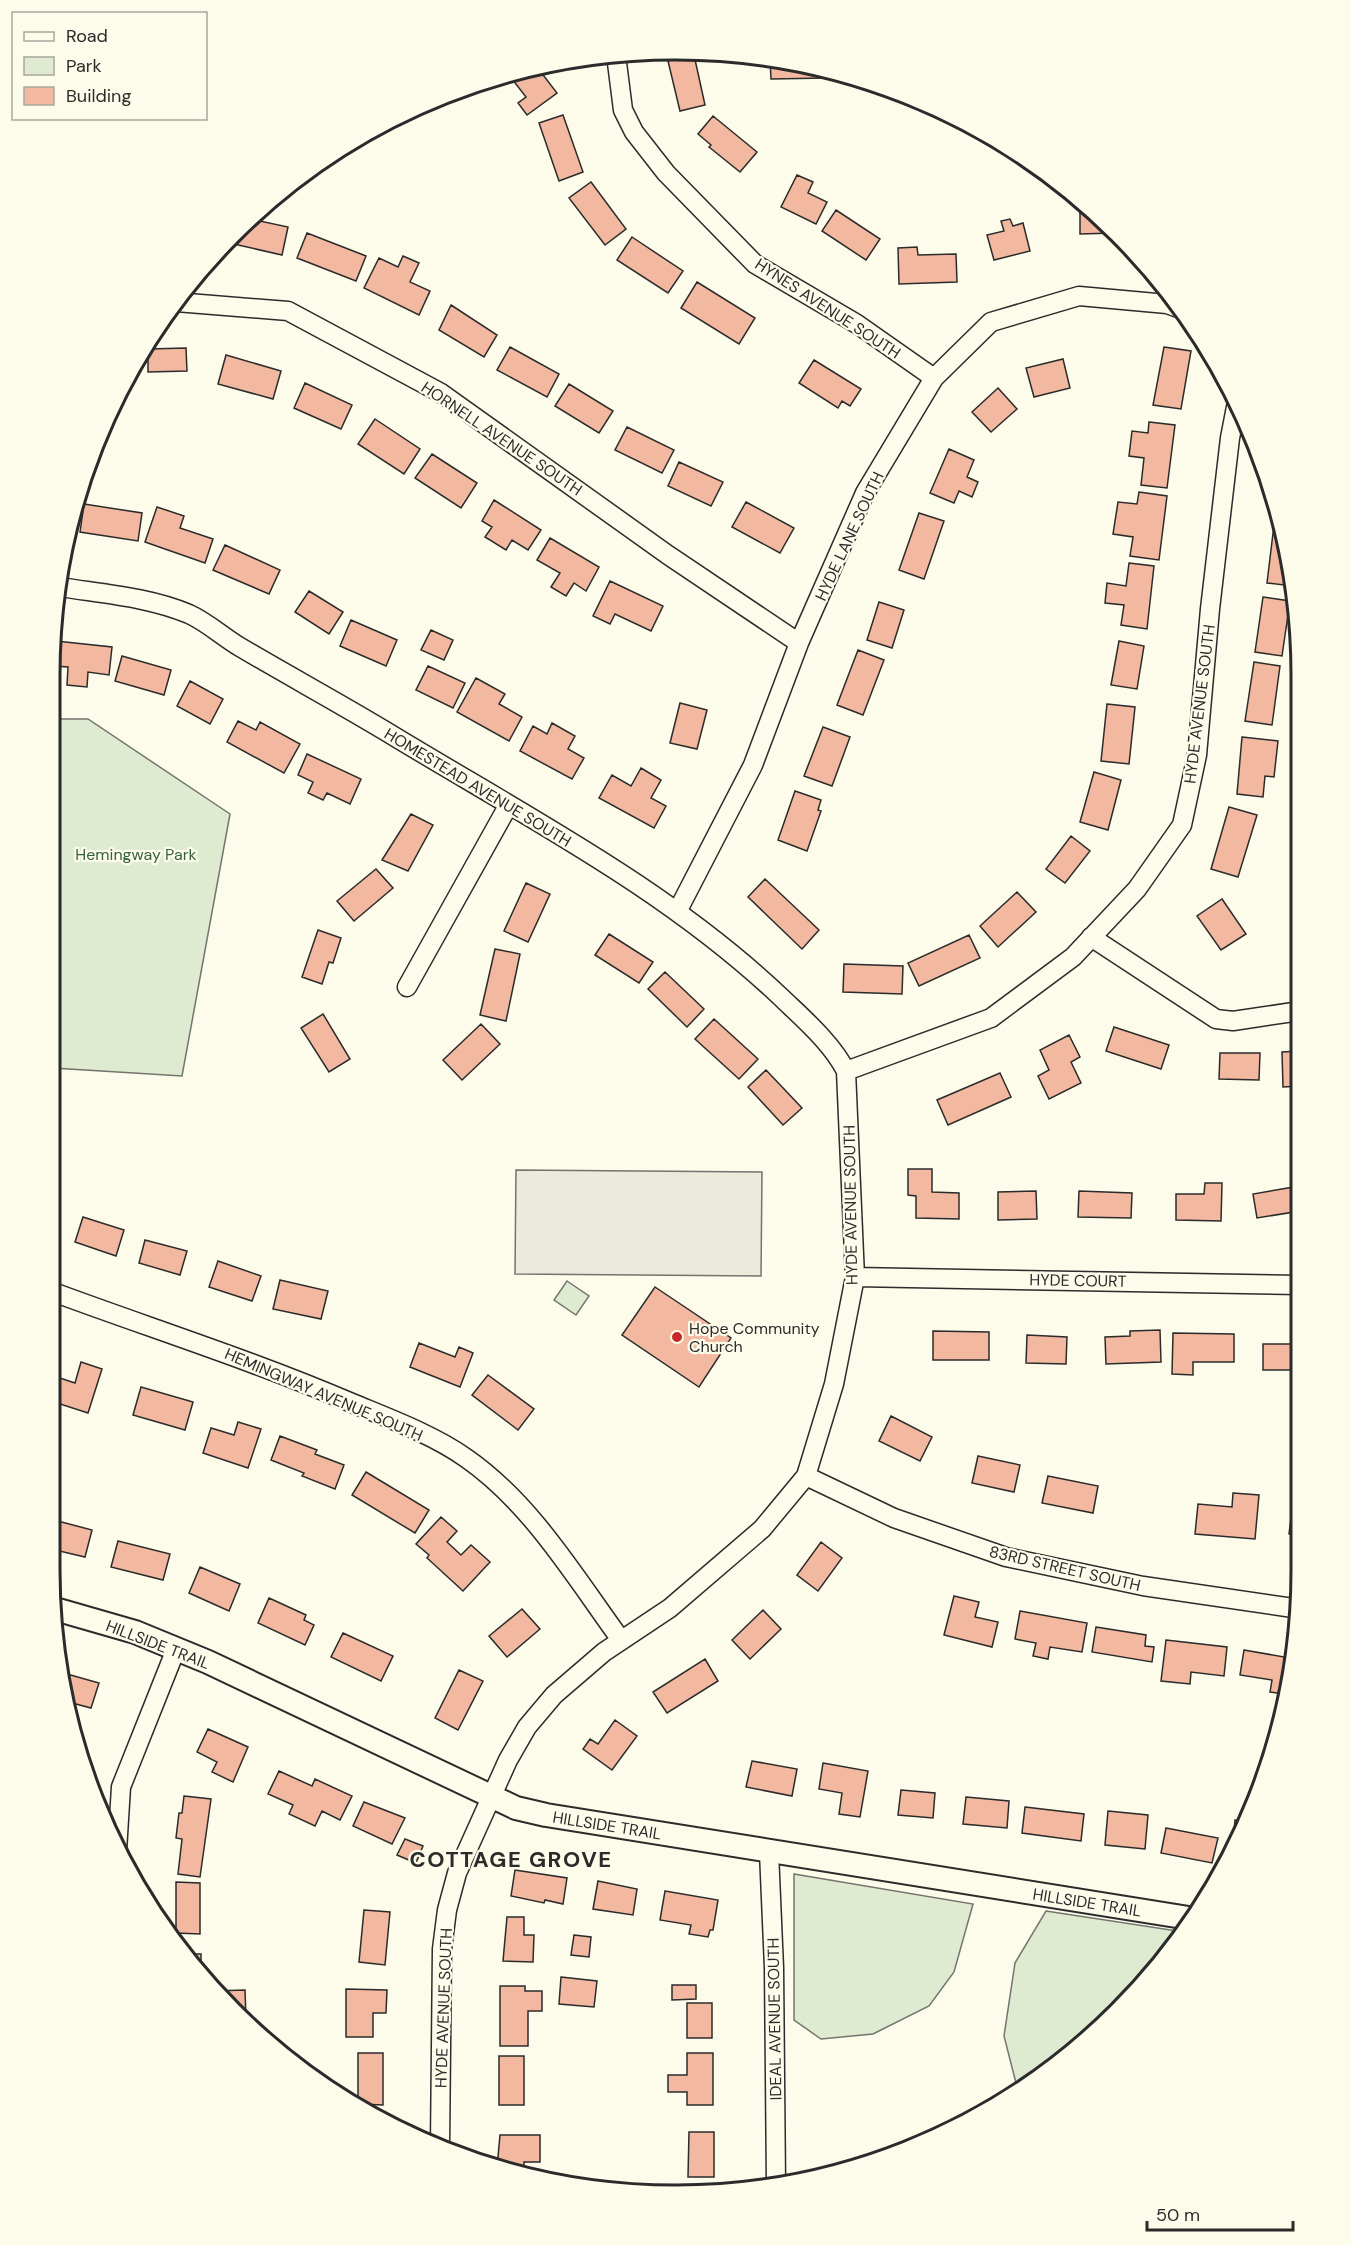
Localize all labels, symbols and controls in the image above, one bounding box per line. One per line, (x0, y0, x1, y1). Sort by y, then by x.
legend (12, 12, 207, 120)
text: Road (66, 24, 108, 48)
text: Park (66, 54, 102, 78)
text: Building (66, 84, 131, 108)
street label: HYNES AVENUE SOUTH (751, 253, 905, 363)
street label: HORNELL AVENUE SOUTH (417, 377, 586, 500)
street label: HYDE LANE SOUTH (810, 468, 889, 604)
street label: HYDE AVENUE SOUTH (1179, 623, 1220, 785)
street label: HOMESTEAD AVENUE SOUTH (380, 723, 575, 852)
park label: Hemingway Park (75, 844, 197, 865)
street label: HYDE AVENUE SOUTH (839, 1125, 862, 1285)
street label: HYDE COURT (1029, 1269, 1127, 1292)
place label: Hope Community Church (689, 1318, 820, 1357)
marker: Hope Community Church (670, 1330, 684, 1344)
street label: HEMINGWAY AVENUE SOUTH (222, 1343, 426, 1446)
street label: 83RD STREET SOUTH (987, 1541, 1143, 1596)
street label: HILLSIDE TRAIL (103, 1615, 213, 1674)
street label: HILLSIDE TRAIL (551, 1807, 663, 1844)
district label: COTTAGE GROVE (409, 1845, 613, 1874)
street label: HILLSIDE TRAIL (1031, 1884, 1143, 1921)
street label: HYDE AVENUE SOUTH (430, 1928, 457, 2088)
street label: IDEAL AVENUE SOUTH (763, 1937, 786, 2101)
scale bar (1147, 2194, 1292, 2232)
text: 50 m (1156, 2203, 1200, 2227)

